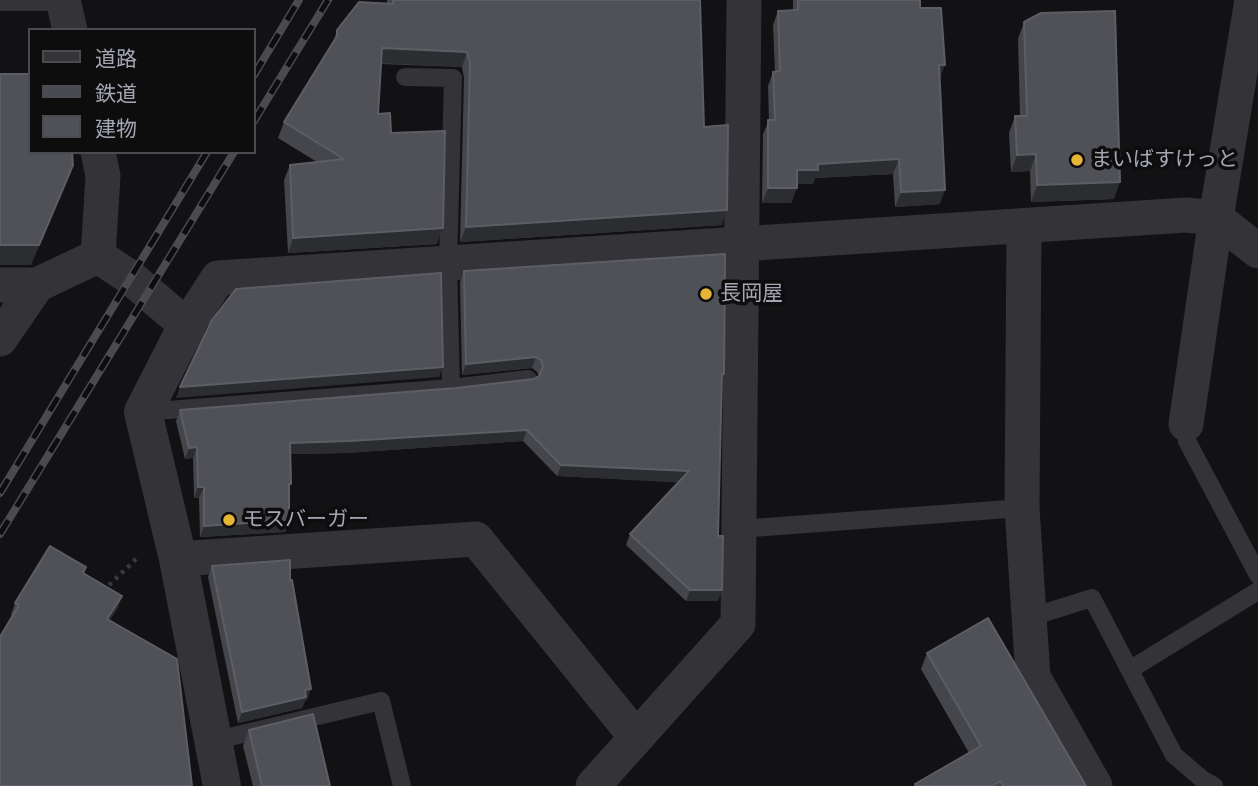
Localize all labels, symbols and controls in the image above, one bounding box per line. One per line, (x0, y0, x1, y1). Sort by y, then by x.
legend (28, 28, 256, 154)
text: 道路 (95, 46, 137, 71)
text: 鉄道 (95, 81, 137, 106)
text: 建物 (95, 116, 137, 141)
place label: まいばすけっと (1091, 147, 1238, 173)
marker: まいばすけっと (1069, 152, 1085, 168)
place label: 長岡屋 (720, 281, 783, 307)
marker: 長岡屋 (698, 286, 714, 302)
place label: モスバーガー (243, 507, 369, 533)
marker: モスバーガー (221, 512, 237, 528)

